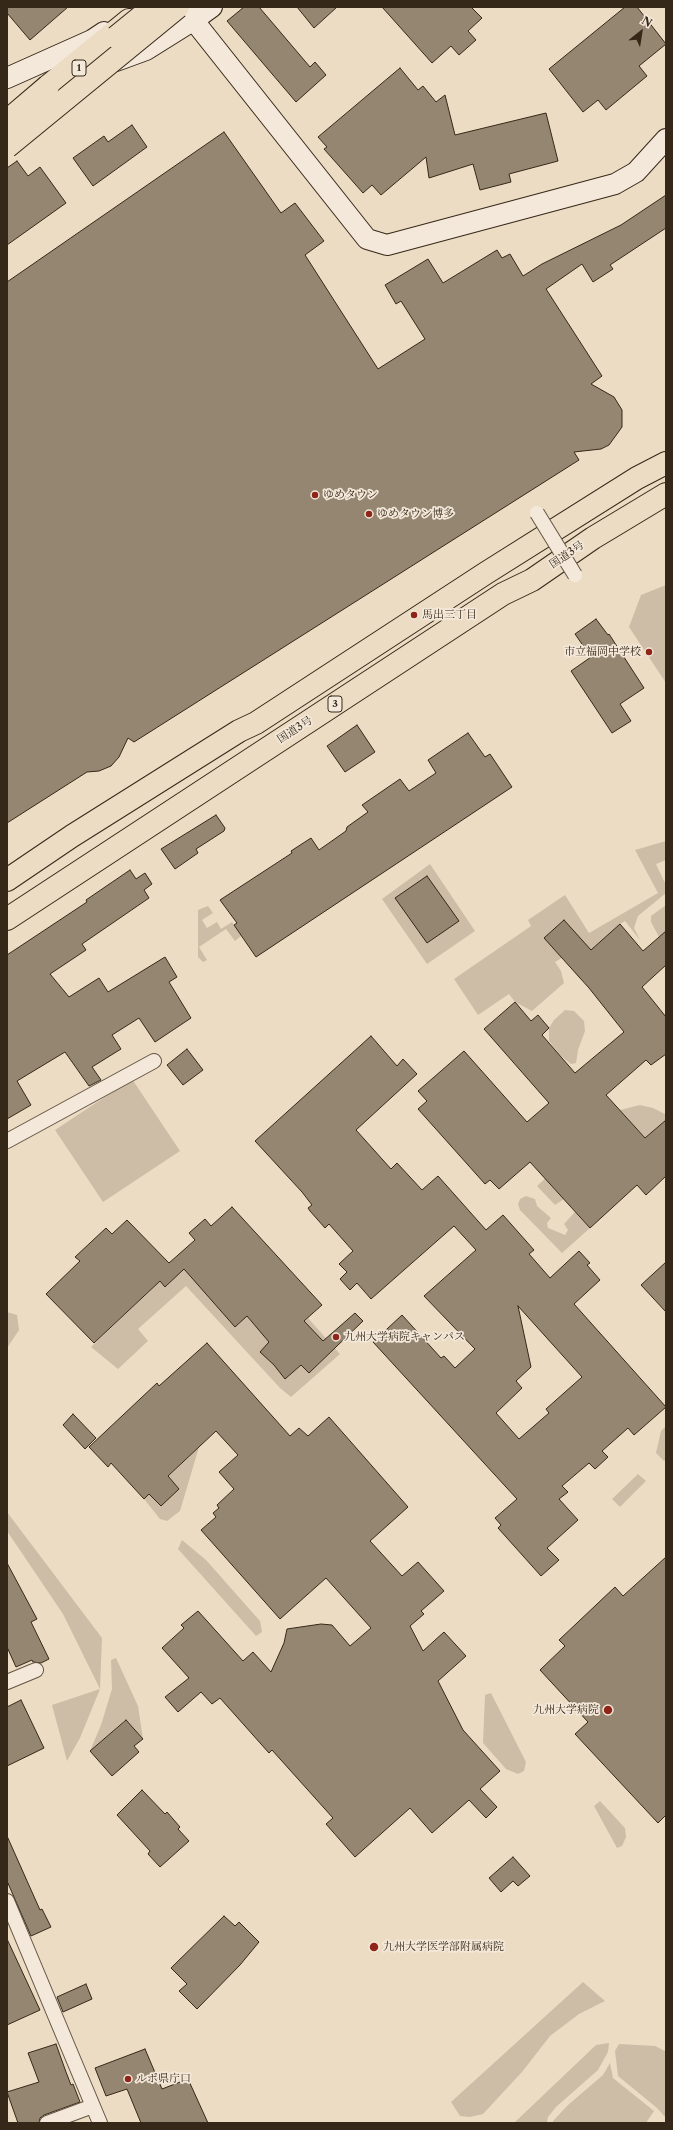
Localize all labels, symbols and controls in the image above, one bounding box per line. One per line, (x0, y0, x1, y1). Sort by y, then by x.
north arrow (621, 12, 661, 52)
text: N (639, 13, 655, 30)
road number: 1 (72, 60, 86, 76)
place label: ゆめタウン (323, 488, 378, 502)
marker: ゆめタウン (310, 490, 320, 500)
place label: ゆめタウン博多 (377, 507, 454, 521)
marker: ゆめタウン博多 (364, 509, 374, 519)
street label: 国道3号 (547, 539, 587, 571)
place label: 馬出三丁目 (422, 608, 477, 622)
marker: 馬出三丁目 (409, 610, 419, 620)
place label: 市立福岡中学校 (564, 645, 641, 659)
marker: 市立福岡中学校 (644, 647, 654, 657)
road number: 3 (328, 696, 342, 712)
street label: 国道3号 (275, 714, 315, 746)
place label: 九州大学病院キャンパス (344, 1330, 465, 1344)
marker: 九州大学病院キャンパス (331, 1332, 341, 1342)
place label: 九州大学病院 (533, 1703, 599, 1717)
marker: 九州大学病院 (602, 1704, 614, 1716)
place label: 九州大学医学部附属病院 (383, 1940, 504, 1954)
marker: 九州大学医学部附属病院 (368, 1941, 380, 1953)
place label: ルポ県庁口 (136, 2072, 191, 2086)
marker: ルポ県庁口 (123, 2074, 133, 2084)

